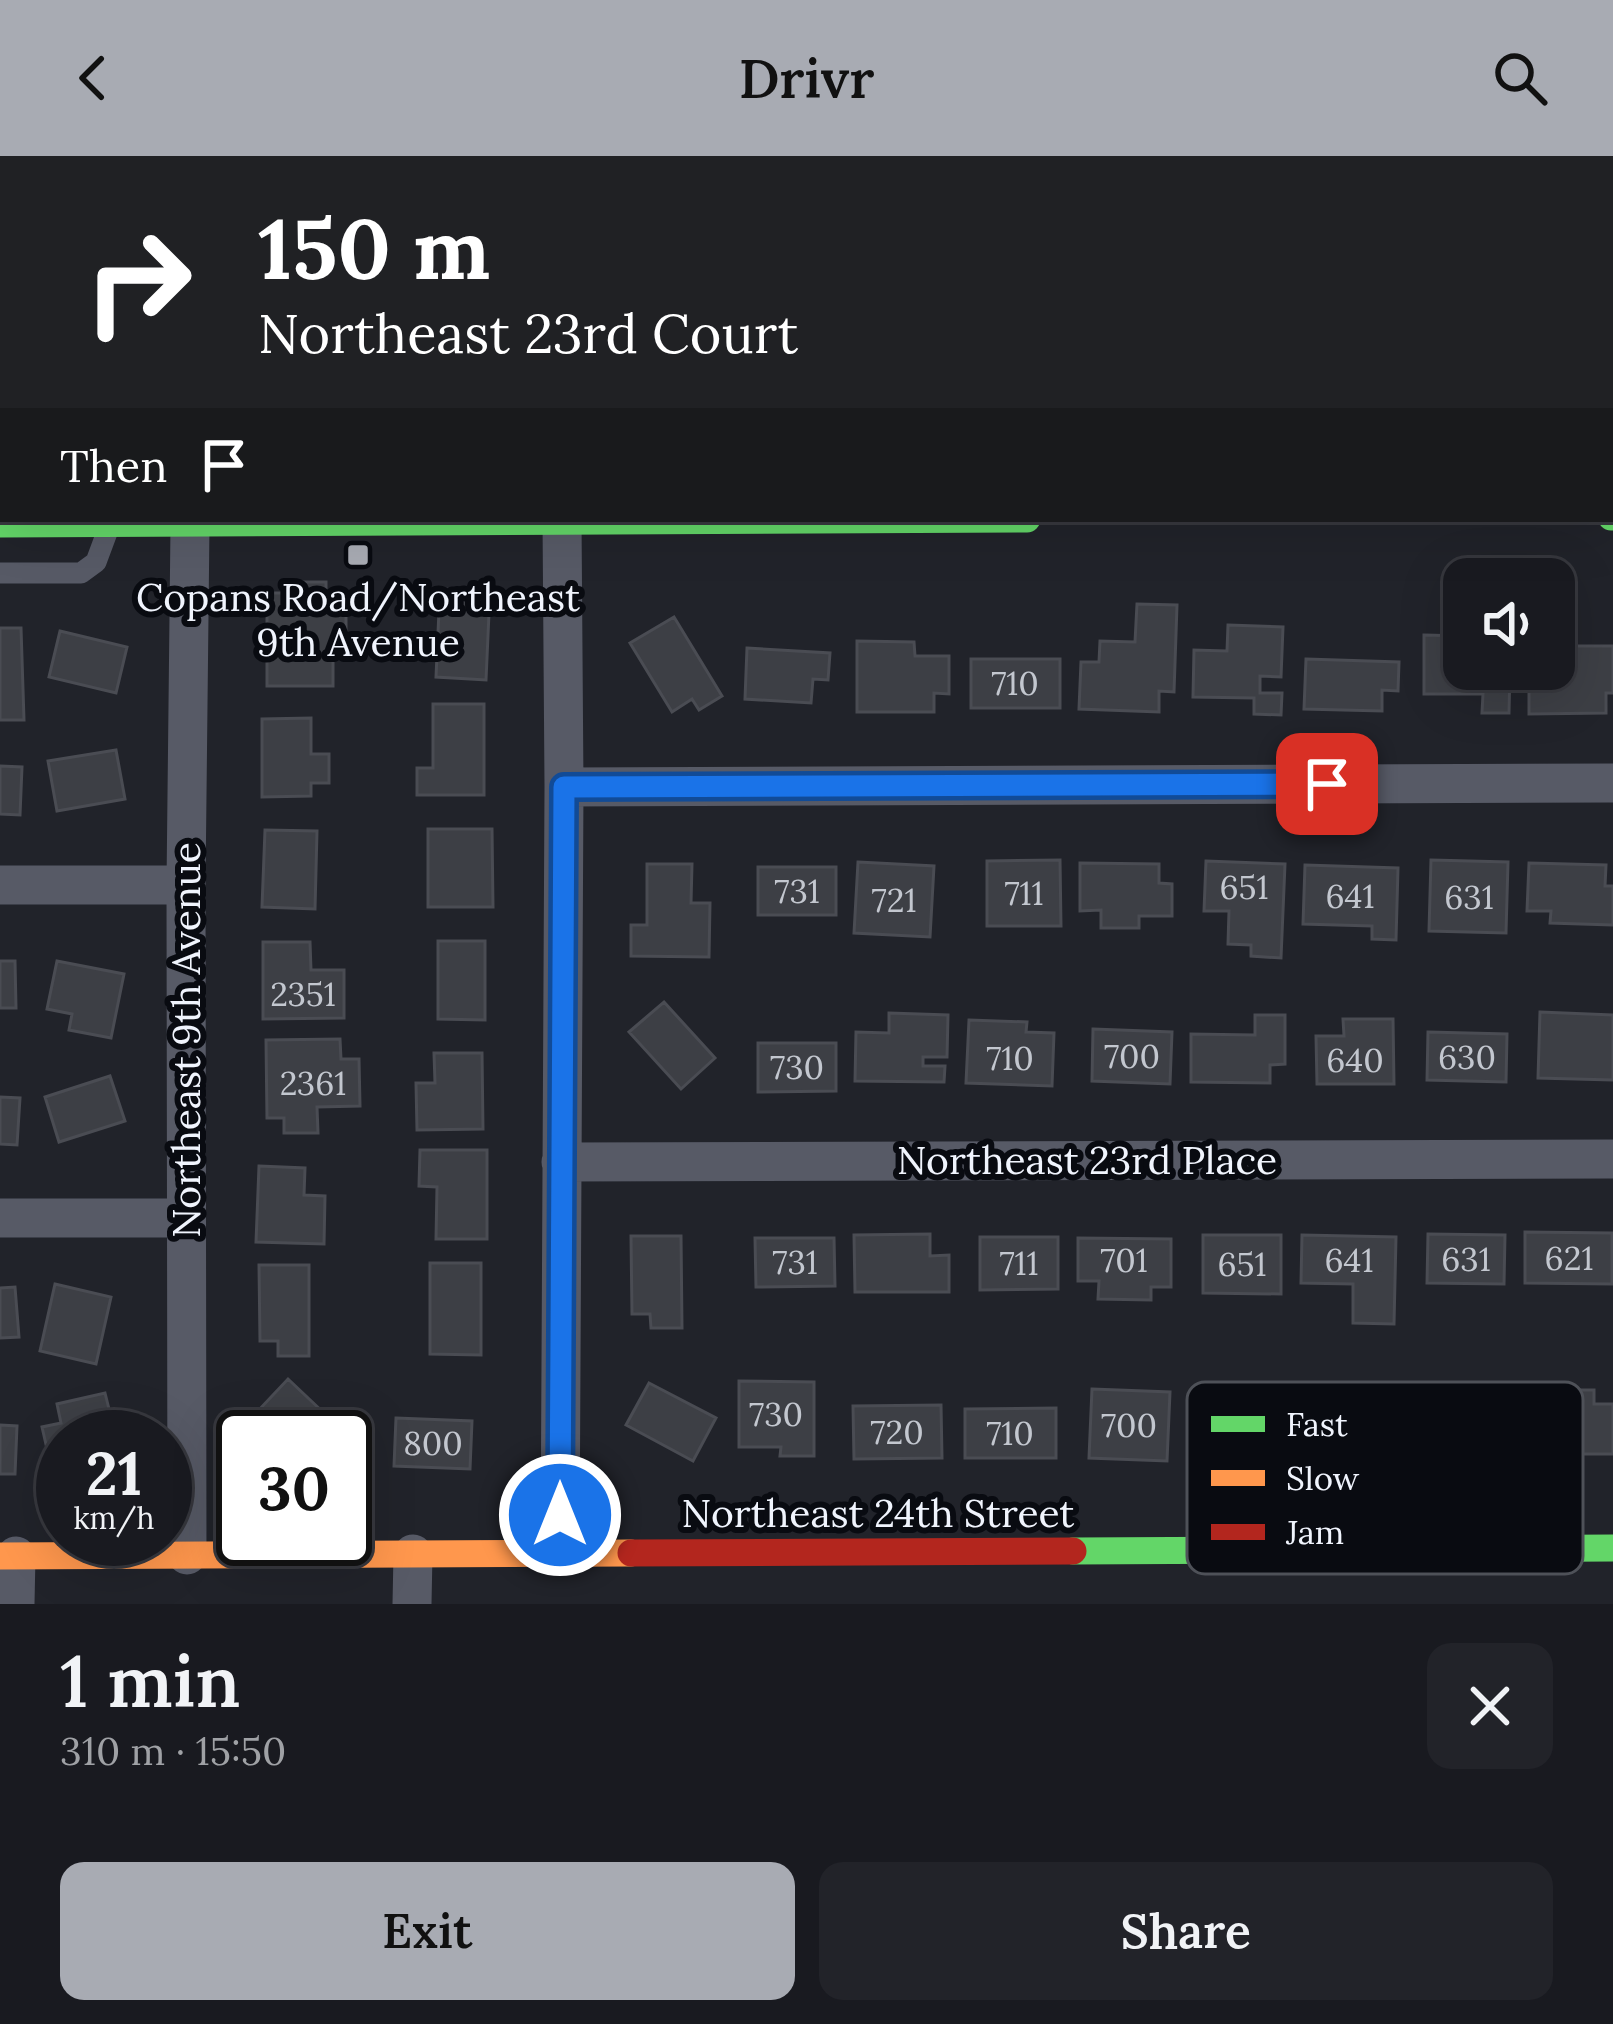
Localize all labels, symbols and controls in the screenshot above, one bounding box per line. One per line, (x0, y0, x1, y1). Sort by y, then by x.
text: Drivr (739, 44, 874, 113)
icon: back (60, 45, 126, 111)
icon: search (1487, 45, 1553, 111)
text: 150 m (258, 194, 490, 302)
icon: right (60, 204, 216, 360)
text: Northeast 23rd Court (258, 299, 798, 368)
icon: arrive (191, 432, 257, 498)
text: Then (60, 437, 167, 494)
marker: Copans Road/Northeast 9th Avenue (345, 542, 371, 568)
map controls (1443, 558, 1575, 690)
button: sound (1443, 558, 1575, 690)
place label: Copans Road/Northeast 9th Avenue (136, 572, 580, 667)
house number: 710 (991, 662, 1039, 704)
pin (1276, 733, 1378, 835)
icon: arrive (1294, 751, 1360, 817)
street label: Northeast 9th Avenue (161, 842, 211, 1238)
house number: 651 (1219, 866, 1269, 908)
house number: 731 (774, 870, 820, 912)
house number: 711 (1004, 872, 1044, 914)
house number: 641 (1326, 875, 1374, 917)
house number: 631 (1444, 876, 1494, 918)
house number: 721 (872, 879, 916, 921)
house number: 2351 (270, 973, 336, 1015)
house number: 700 (1104, 1035, 1160, 1077)
house number: 630 (1438, 1036, 1496, 1078)
house number: 710 (986, 1037, 1034, 1079)
house number: 640 (1326, 1039, 1384, 1081)
house number: 730 (770, 1046, 824, 1088)
house number: 2361 (280, 1062, 346, 1104)
street label: Northeast 23rd Place (897, 1135, 1277, 1185)
house number: 621 (1545, 1237, 1593, 1279)
house number: 631 (1441, 1238, 1491, 1280)
house number: 701 (1100, 1239, 1148, 1281)
house number: 641 (1325, 1239, 1373, 1281)
house number: 731 (772, 1241, 818, 1283)
house number: 711 (999, 1242, 1039, 1284)
house number: 651 (1217, 1243, 1267, 1285)
legend (1187, 1382, 1583, 1574)
house number: 730 (749, 1393, 803, 1435)
text: Fast (1286, 1403, 1348, 1445)
house number: 700 (1101, 1404, 1157, 1446)
speed limit sign: 30 (216, 1410, 372, 1566)
house number: 720 (870, 1411, 924, 1453)
house number: 710 (986, 1412, 1034, 1454)
house number: 800 (403, 1422, 463, 1464)
text: 21 (86, 1435, 142, 1511)
position arrow (497, 1452, 623, 1578)
text: Slow (1286, 1457, 1360, 1499)
street label: Northeast 24th Street (682, 1488, 1074, 1538)
text: km/h (73, 1499, 155, 1537)
text: Jam (1285, 1511, 1344, 1553)
text: 1 min (60, 1635, 240, 1727)
button: close (1427, 1643, 1553, 1769)
text: 310 m · 15:50 (60, 1726, 286, 1776)
button: Exit (60, 1862, 795, 2000)
button: Share (819, 1862, 1553, 2000)

